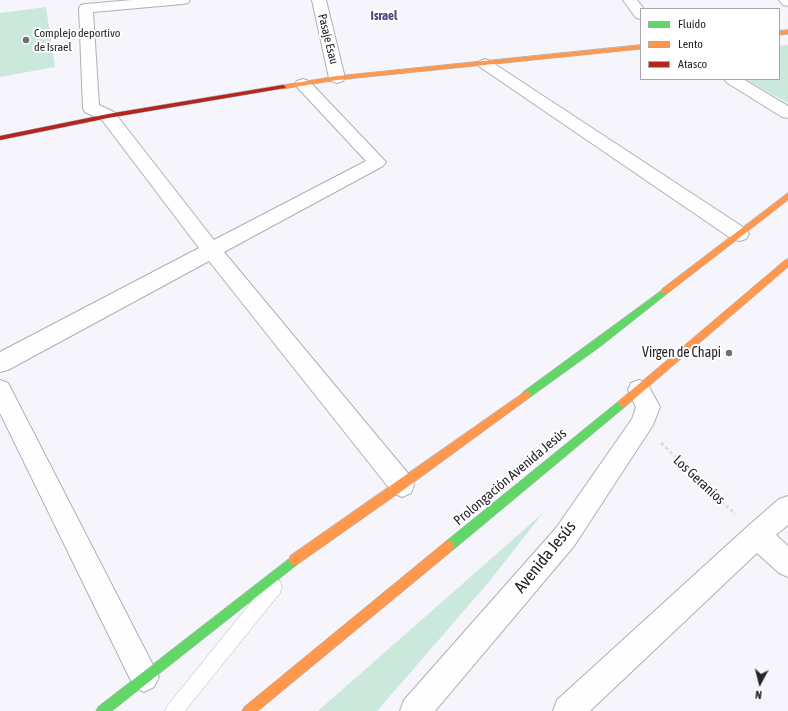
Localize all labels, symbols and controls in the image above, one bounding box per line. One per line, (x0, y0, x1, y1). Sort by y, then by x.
district label: Israel (371, 8, 397, 24)
legend (640, 8, 780, 80)
street label: Pasaje Esau (315, 12, 341, 66)
text: Fluido (678, 17, 706, 31)
place label: Complejo deportivo de Israel (34, 26, 120, 54)
marker: Complejo deportivo de Israel (21, 35, 31, 45)
text: Lento (678, 37, 703, 51)
text: Atasco (678, 57, 707, 71)
place label: Virgen de Chapi (642, 345, 721, 361)
marker: Virgen de Chapi (724, 348, 734, 358)
street label: Prolongación Avenida Jesús (450, 425, 570, 529)
street label: Los Geranios (670, 452, 728, 508)
street label: Avenida Jesús (510, 517, 580, 597)
north arrow (740, 663, 780, 703)
text: N (755, 689, 762, 701)

